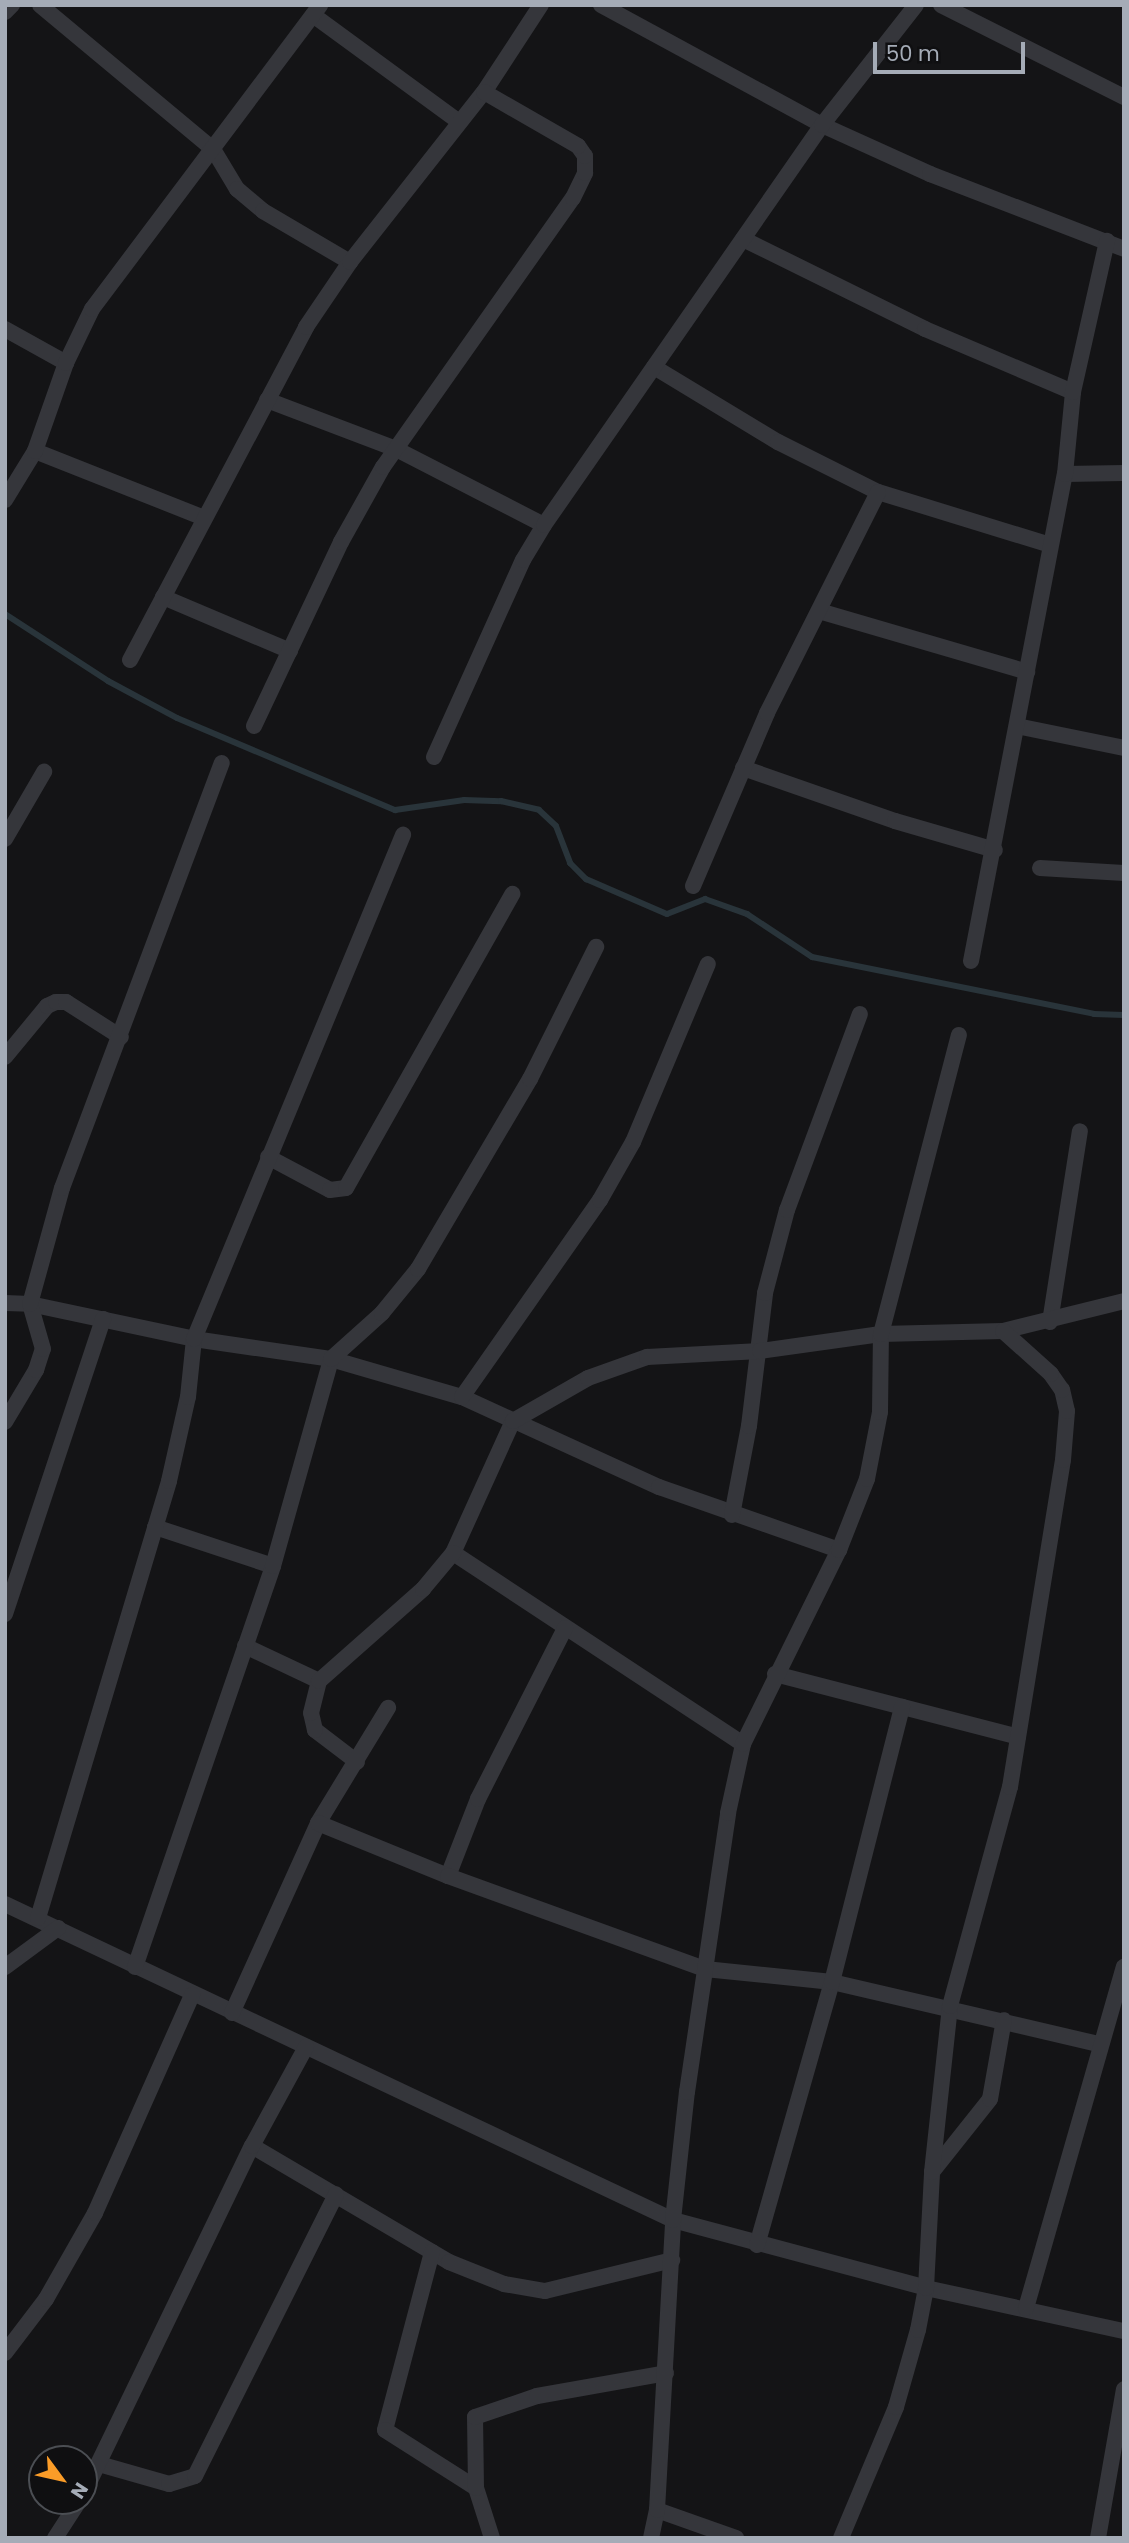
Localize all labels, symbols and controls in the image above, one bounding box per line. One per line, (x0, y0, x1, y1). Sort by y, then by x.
scale bar (877, 28, 1029, 72)
text: 50 m (886, 39, 940, 68)
north arrow (28, 2445, 98, 2515)
text: N (64, 2477, 95, 2504)

